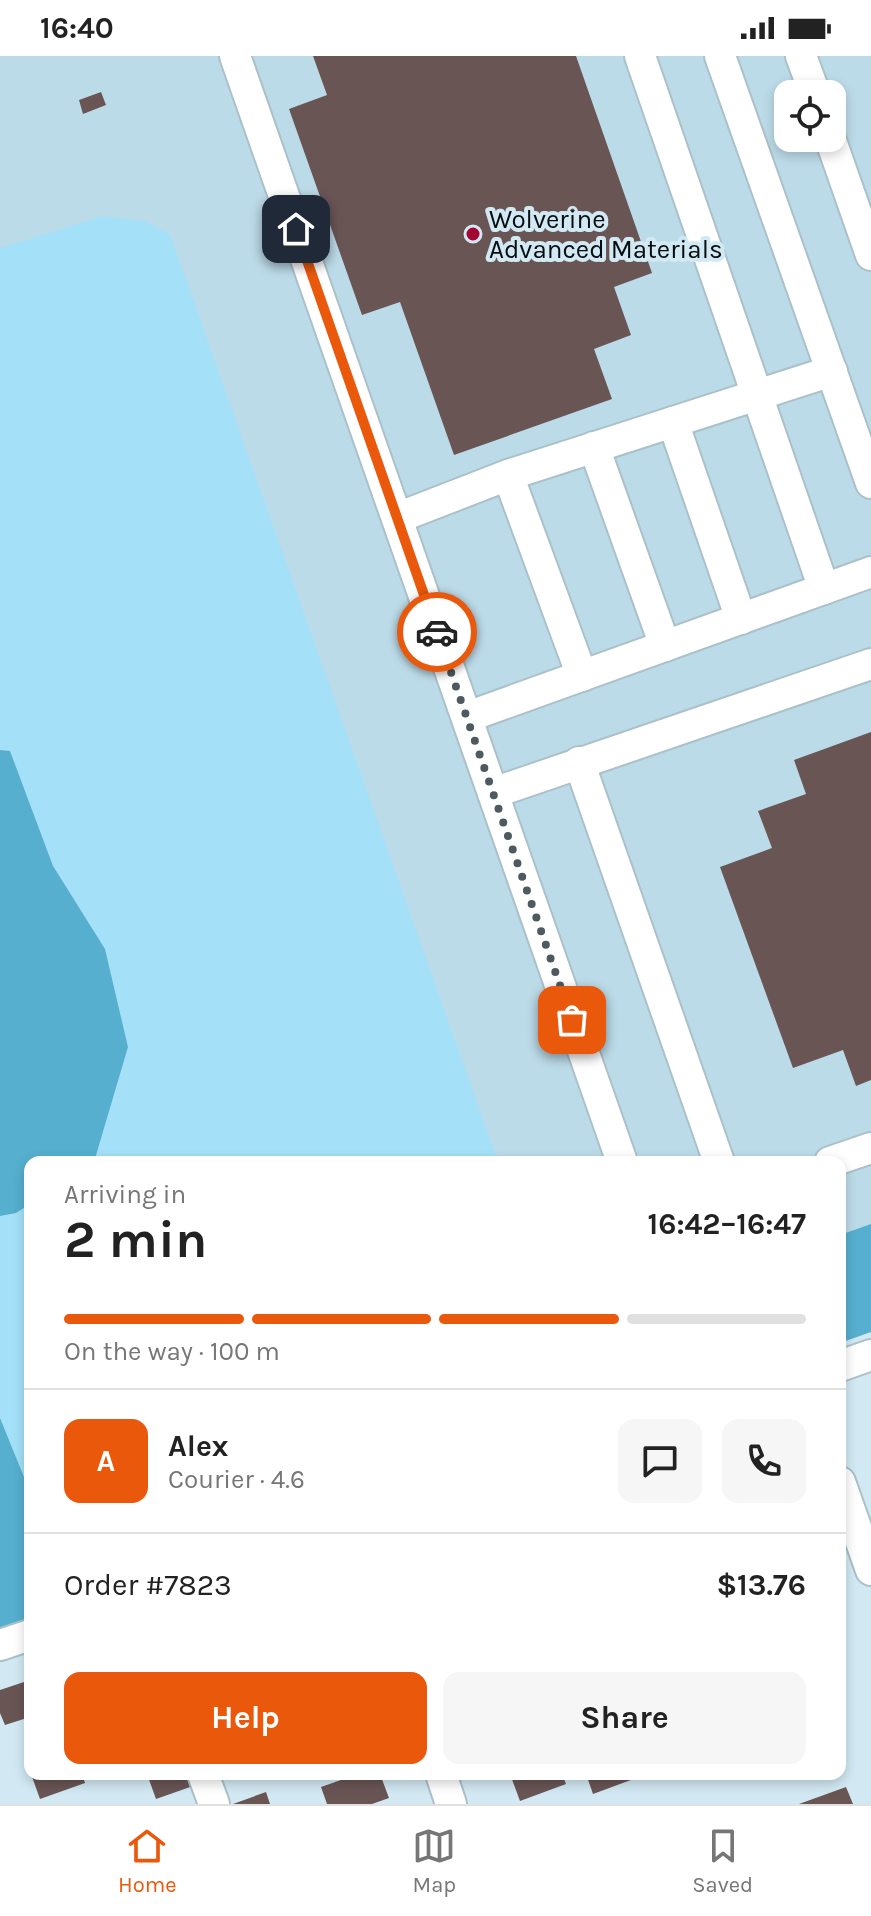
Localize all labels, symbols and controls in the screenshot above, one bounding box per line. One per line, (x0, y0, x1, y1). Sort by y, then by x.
text: 16:40 (40, 10, 114, 46)
map controls (774, 80, 846, 152)
button: locate (774, 80, 846, 152)
pin (262, 195, 330, 263)
place label: Wolverine Advanced Materials (489, 204, 723, 265)
icon: home (274, 207, 318, 251)
marker: Wolverine Advanced Materials (464, 225, 482, 243)
courier (397, 592, 477, 672)
icon: car (415, 610, 459, 654)
pin (538, 986, 606, 1054)
icon: bag (550, 998, 594, 1042)
text: Arriving in (64, 1179, 186, 1210)
text: 16:42–16:47 (647, 1206, 806, 1242)
text: 2 min (64, 1209, 207, 1270)
text: On the way · 100 m (64, 1336, 280, 1367)
button: chat (618, 1419, 702, 1503)
button: phone (722, 1419, 806, 1503)
text: Alex (168, 1428, 228, 1464)
text: A (97, 1443, 115, 1479)
text: Courier · 4.6 (168, 1464, 305, 1495)
text: Order #7823 (64, 1567, 232, 1603)
text: $13.76 (716, 1567, 806, 1603)
button: Help (64, 1672, 427, 1764)
button: Share (443, 1672, 806, 1764)
tab: Home (118, 1824, 177, 1898)
tab: Map (412, 1824, 456, 1898)
tab: Saved (692, 1824, 753, 1898)

